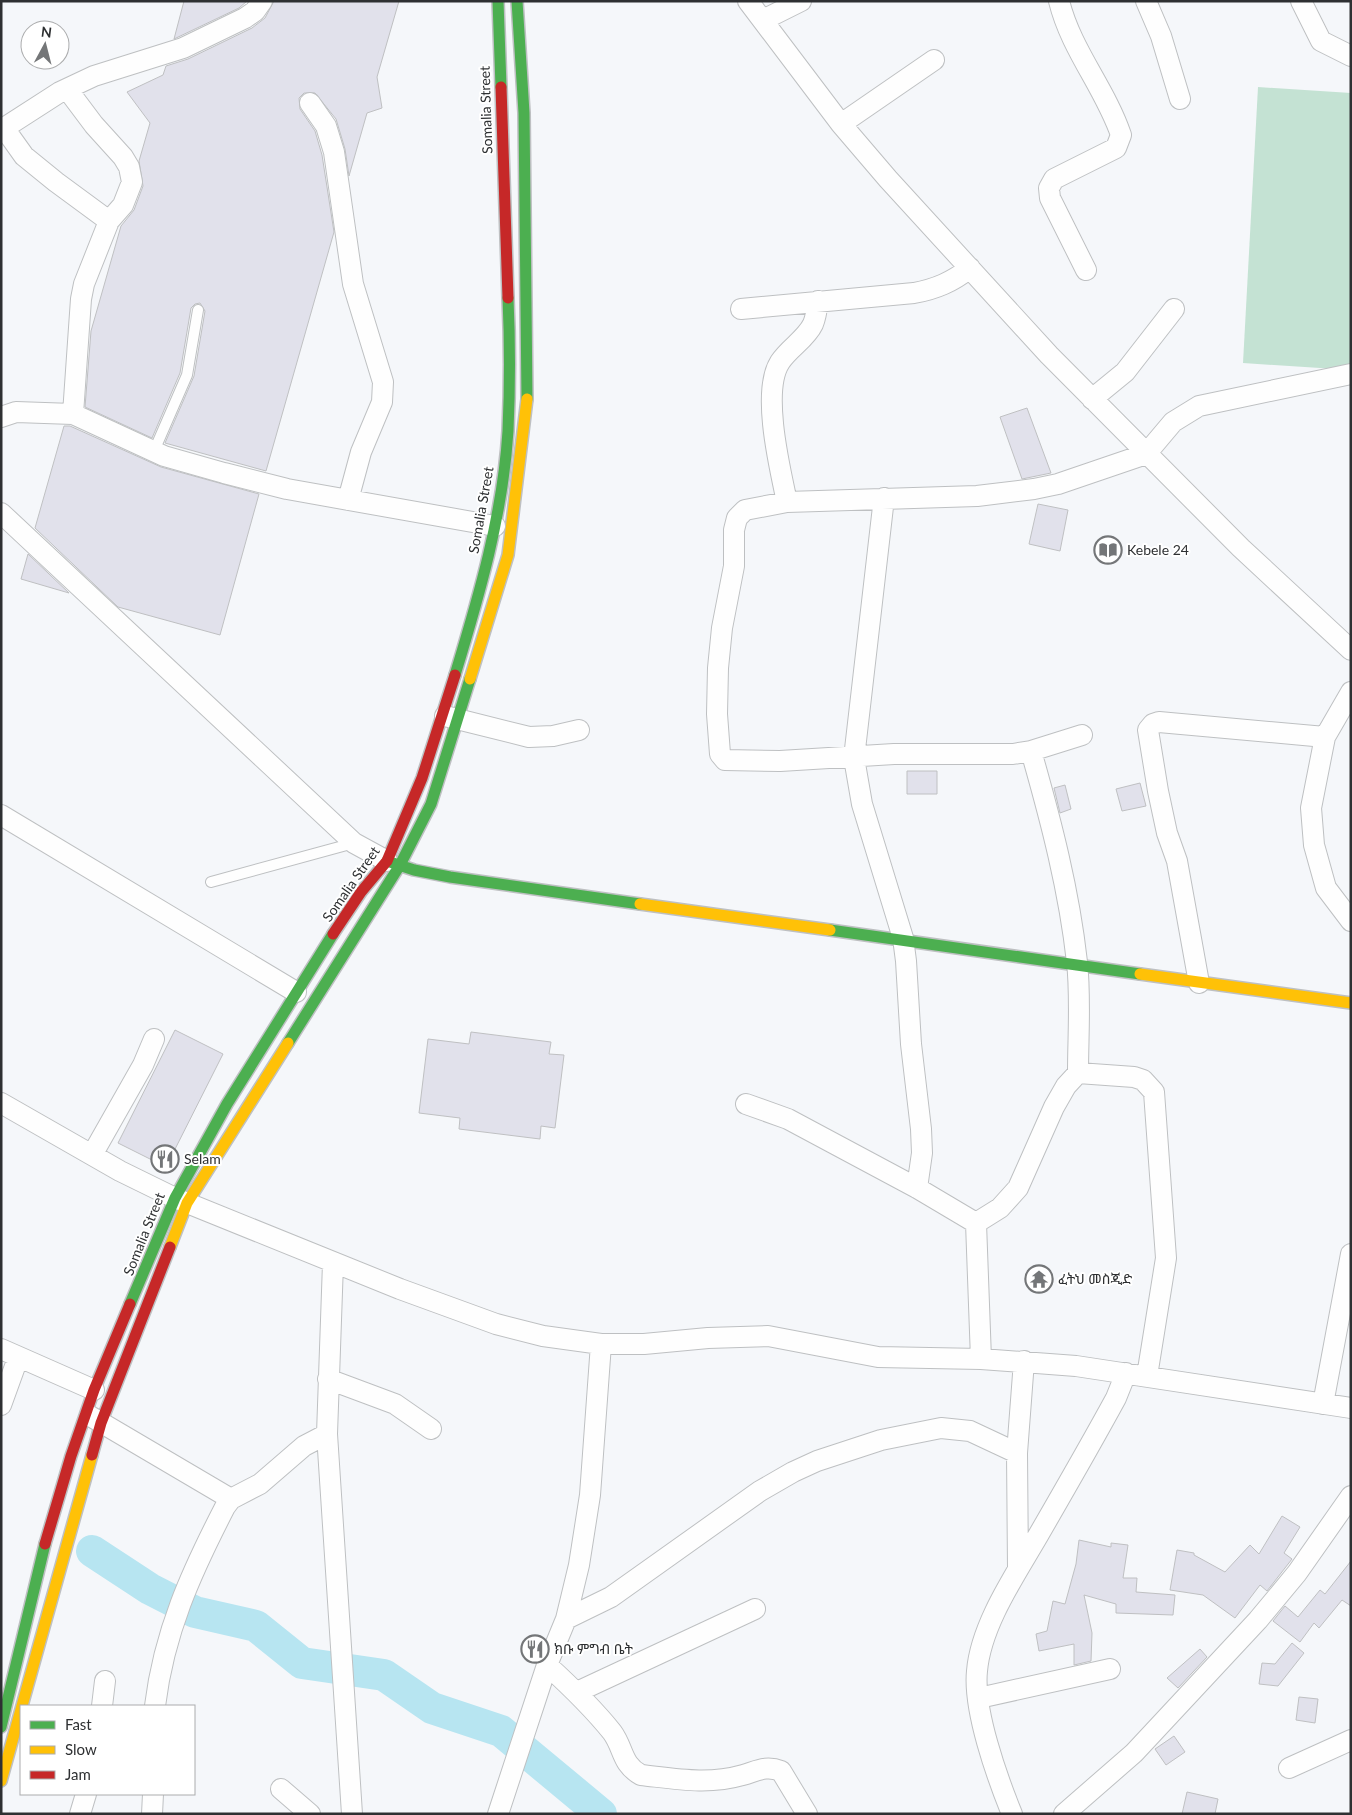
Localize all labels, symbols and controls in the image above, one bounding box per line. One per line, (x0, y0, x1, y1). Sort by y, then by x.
north arrow (20, 20, 70, 70)
text: N (40, 23, 53, 41)
street label: Somalia Street (475, 66, 496, 154)
street label: Somalia Street (464, 465, 497, 555)
library icon: Kebele 24 (1093, 535, 1123, 565)
place label: Kebele 24 (1127, 541, 1189, 558)
street label: Somalia Street (318, 843, 383, 925)
restaurant icon: Selam (150, 1144, 180, 1174)
place label: Selam (184, 1150, 221, 1167)
street label: Somalia Street (119, 1190, 168, 1278)
temple icon: ፈትህ መስጂድ (1024, 1264, 1054, 1294)
place label: ፈትህ መስጂድ (1058, 1270, 1132, 1287)
restaurant icon: ክቡ ምግብ ቤት (520, 1634, 550, 1664)
place label: ክቡ ምግብ ቤት (554, 1640, 634, 1657)
legend (20, 1705, 195, 1795)
text: Fast (65, 1715, 92, 1733)
text: Slow (65, 1740, 97, 1758)
text: Jam (65, 1765, 91, 1783)

